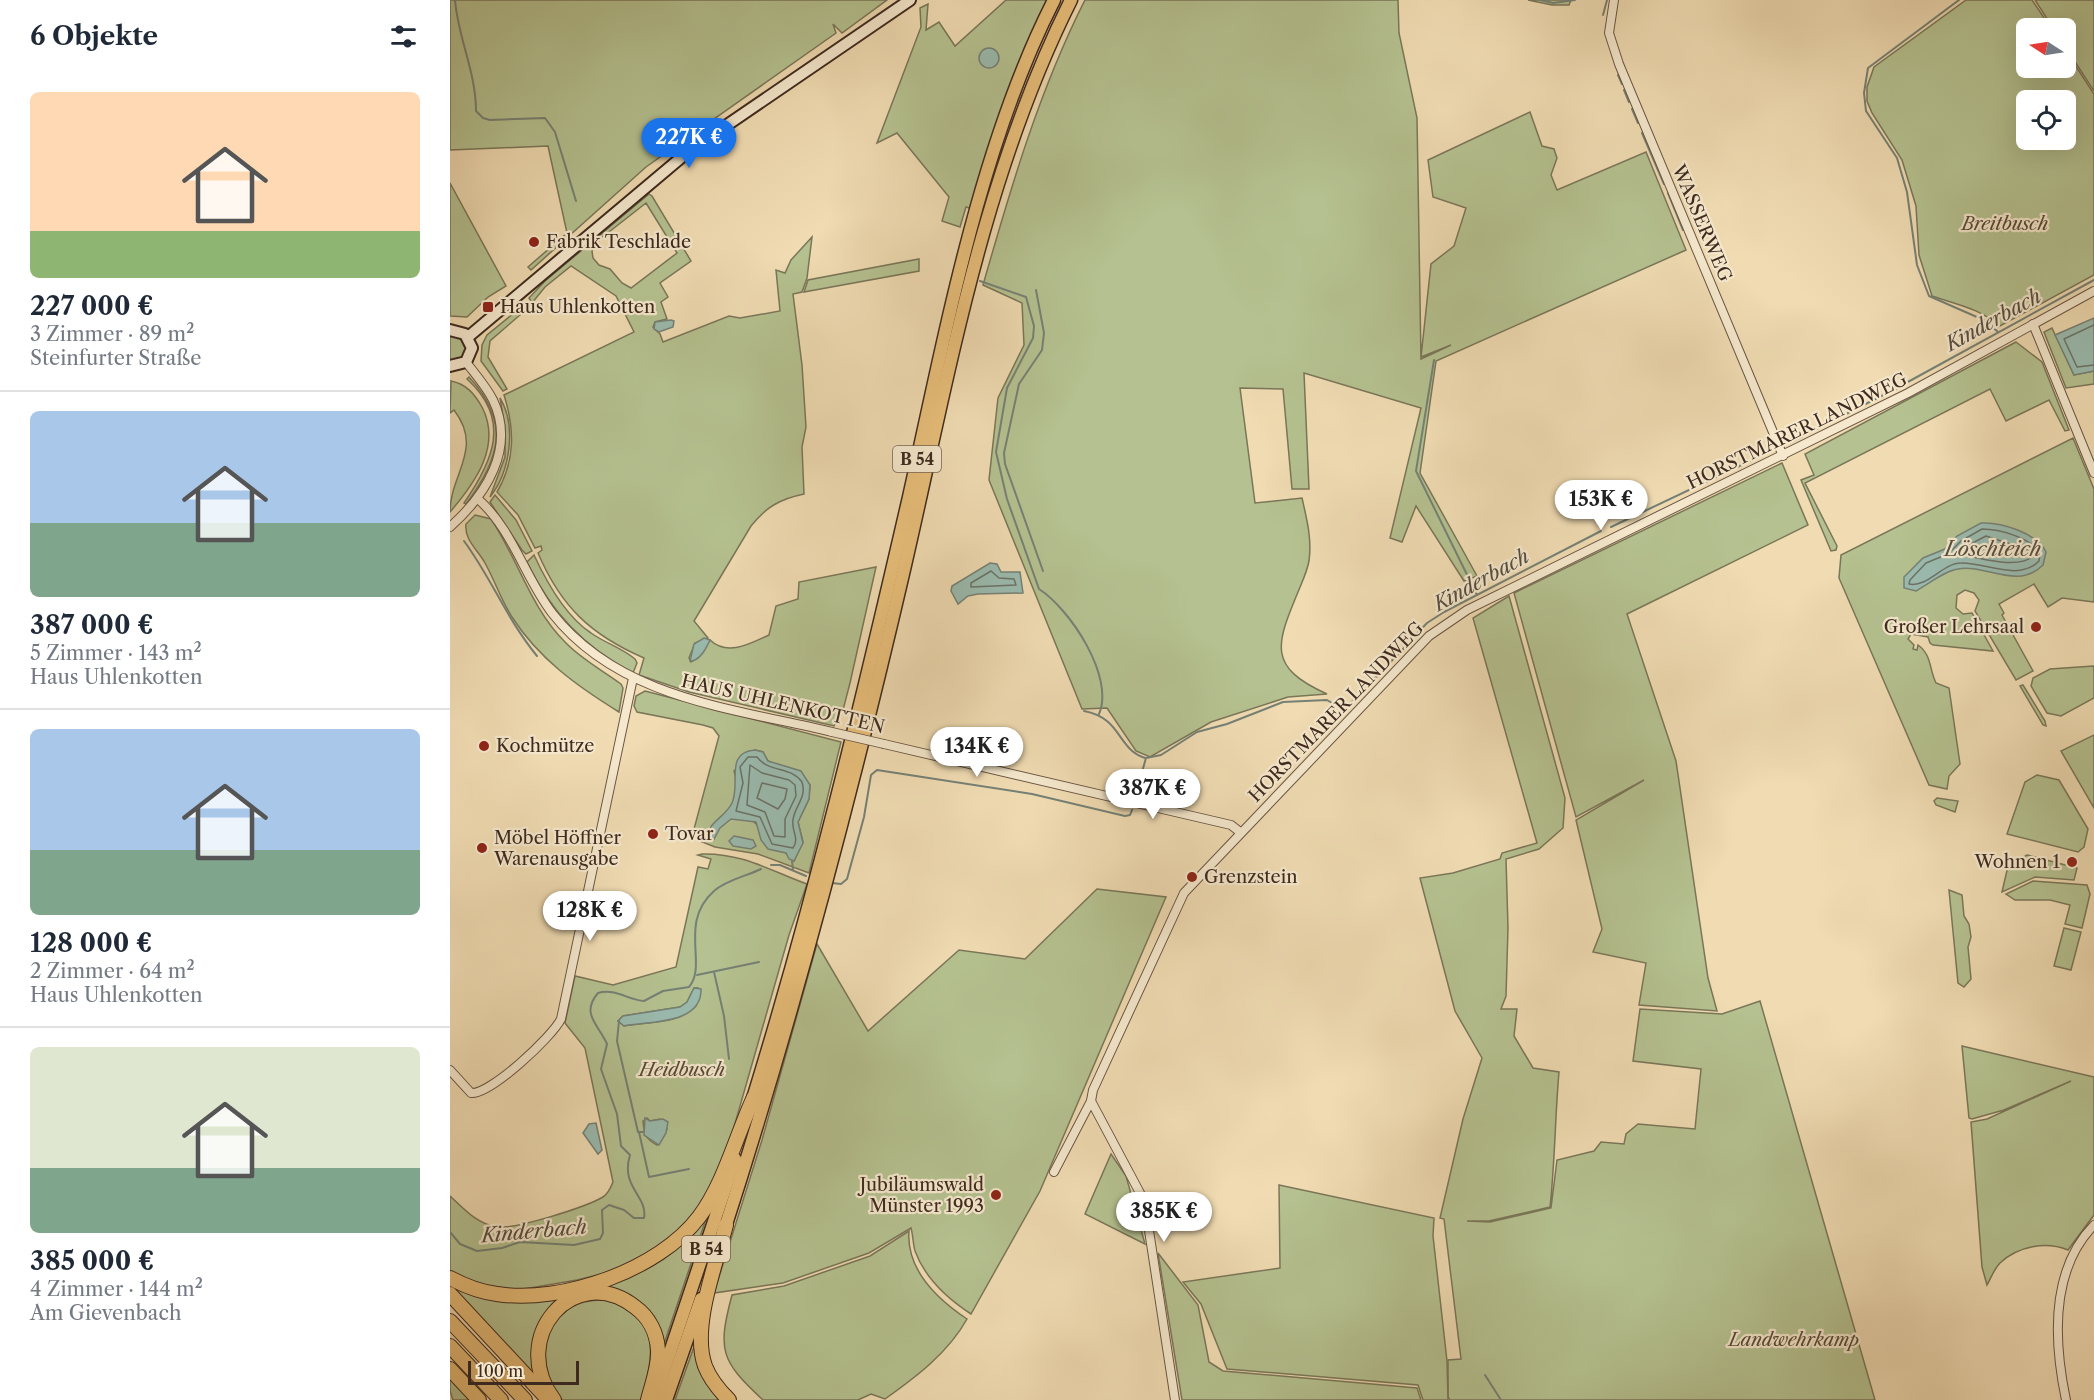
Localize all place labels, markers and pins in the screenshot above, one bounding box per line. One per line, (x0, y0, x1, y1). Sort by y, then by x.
pin: 227K € (640, 118, 738, 169)
place label: Fabrik Teschlade (546, 231, 691, 253)
marker: Fabrik Teschlade (527, 235, 541, 249)
place label: Haus Uhlenkotten (500, 296, 655, 318)
marker: Haus Uhlenkotten (481, 300, 495, 314)
pin: 153K € (1552, 480, 1650, 531)
place label: Großer Lehrsaal (1884, 616, 2024, 638)
marker: Großer Lehrsaal (2029, 620, 2043, 634)
pin: 134K € (928, 727, 1026, 778)
place label: Kochmütze (496, 735, 594, 757)
marker: Kochmütze (477, 739, 491, 753)
pin: 387K € (1104, 769, 1202, 820)
place label: Tovar (665, 823, 714, 845)
place label: Möbel Höffner Warenausgabe (493, 827, 622, 870)
marker: Tovar (646, 827, 660, 841)
marker: Möbel Höffner Warenausgabe (475, 841, 489, 855)
place label: Wohnen 1 (1974, 851, 2060, 873)
marker: Wohnen 1 (2065, 855, 2079, 869)
place label: Grenzstein (1204, 866, 1297, 888)
marker: Grenzstein (1185, 870, 1199, 884)
pin: 128K € (541, 891, 639, 942)
place label: Jubiläumswald Münster 1993 (857, 1174, 984, 1217)
marker: Jubiläumswald Münster 1993 (989, 1188, 1003, 1202)
pin: 385K € (1115, 1192, 1213, 1243)

